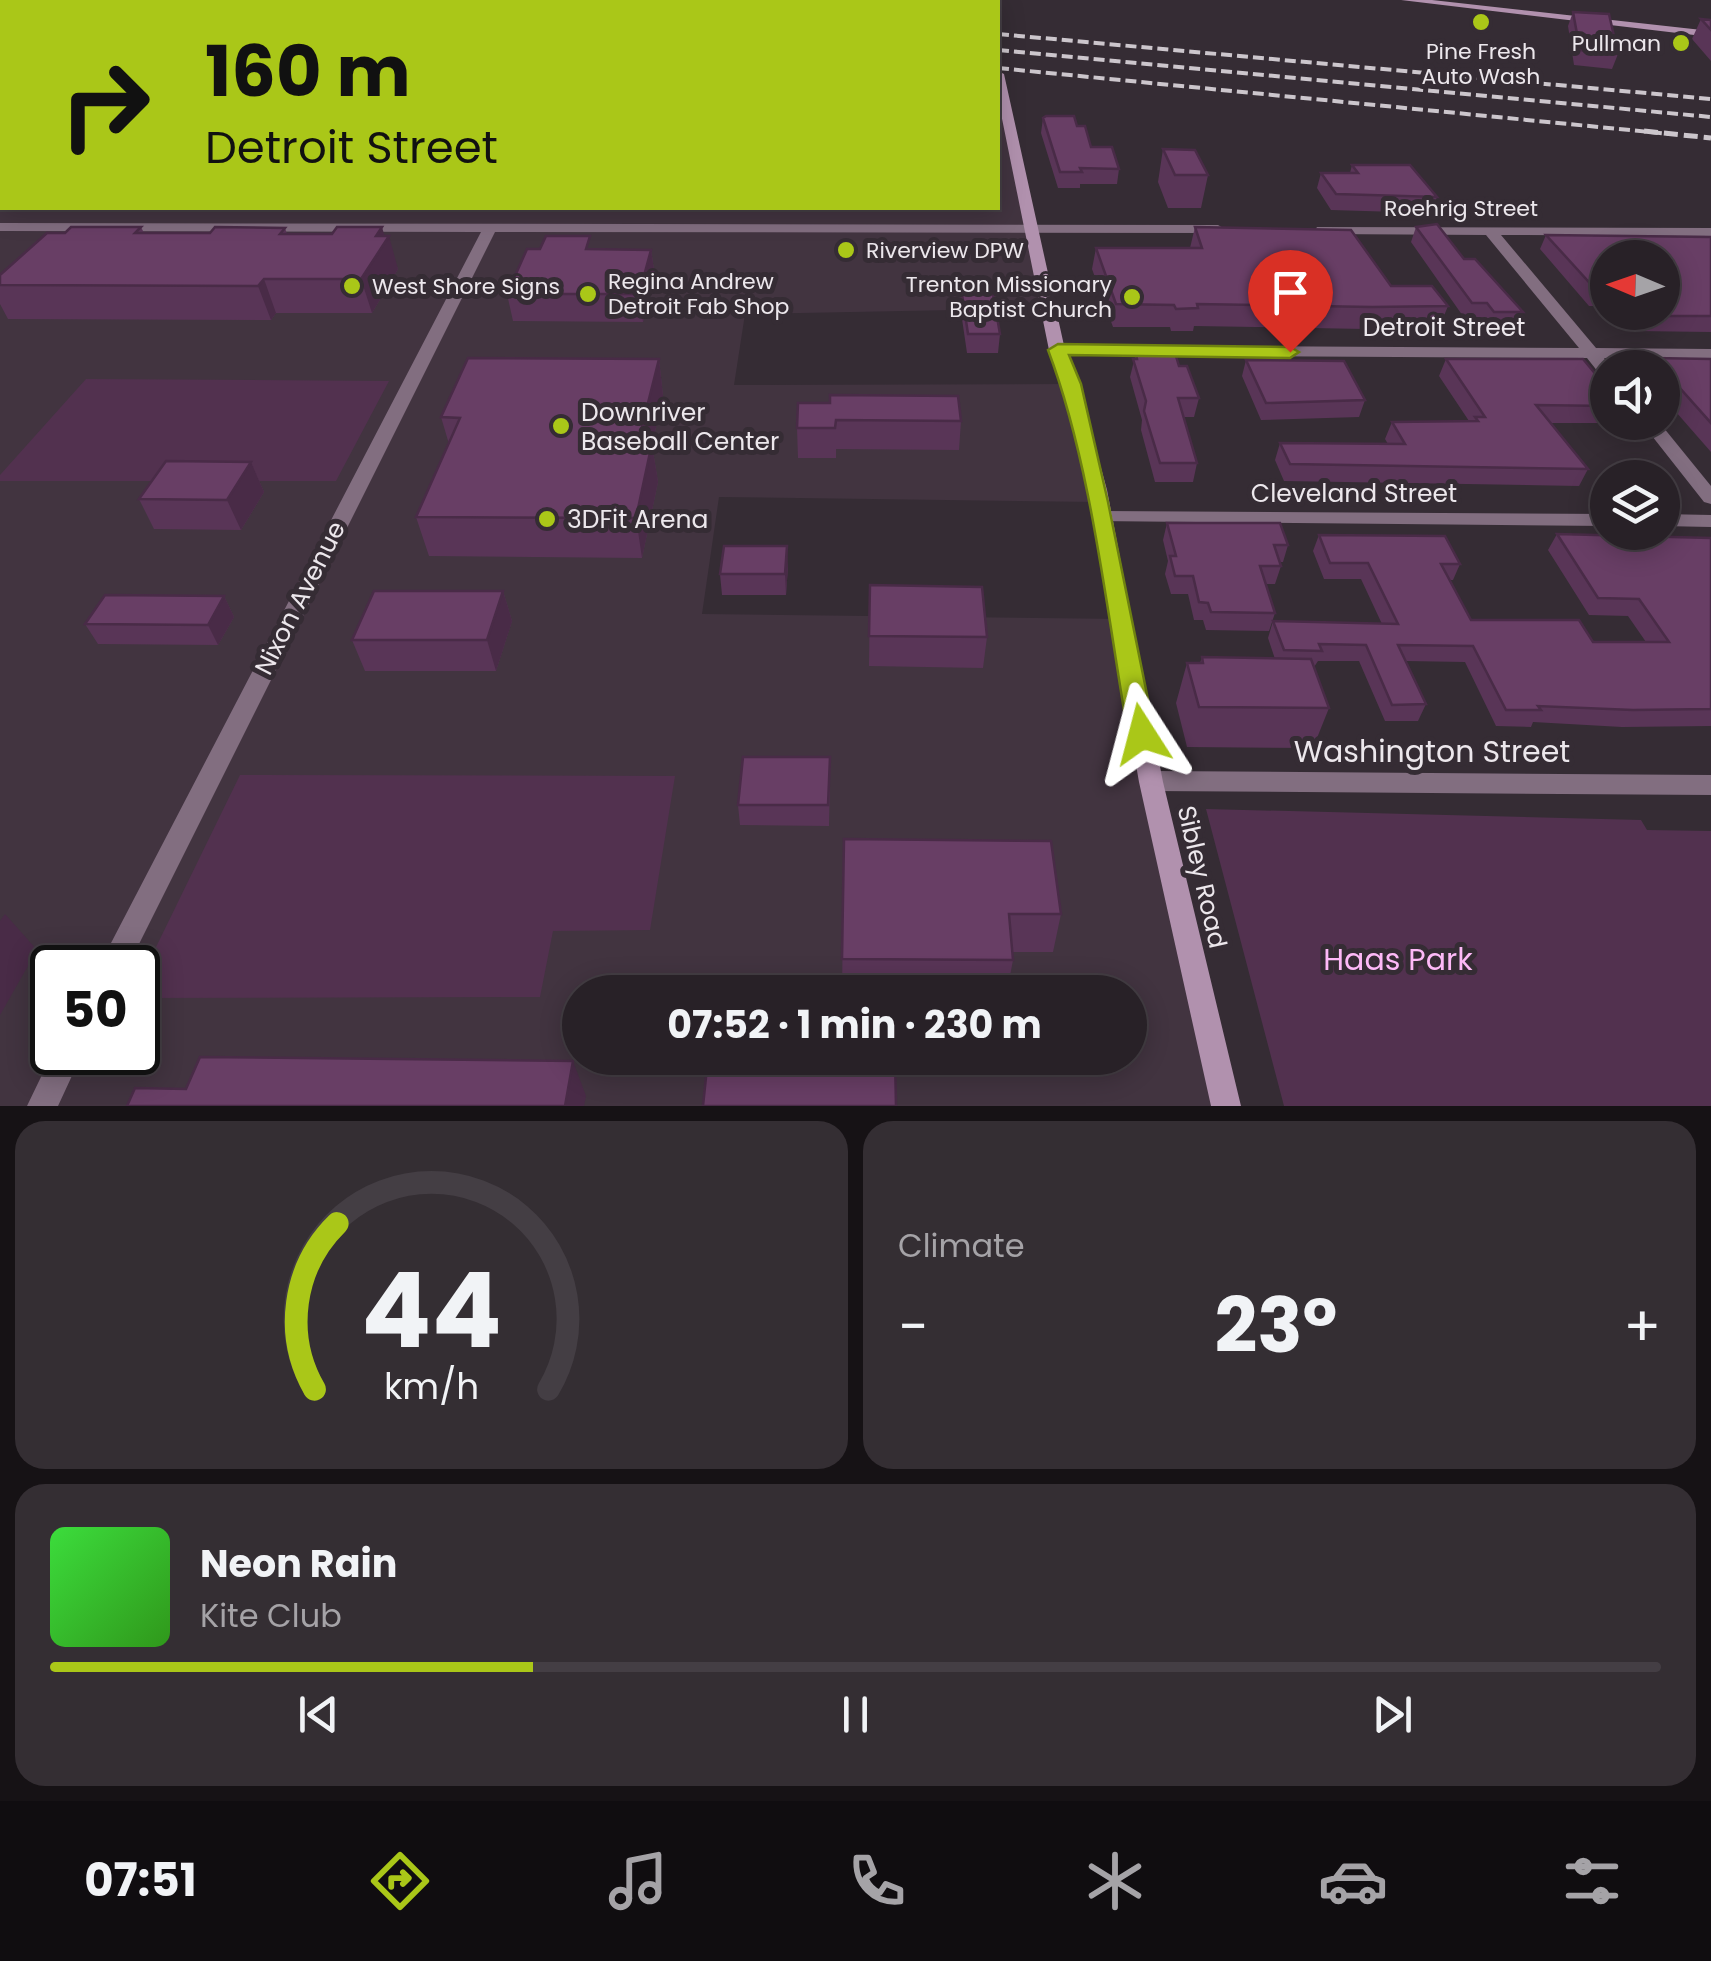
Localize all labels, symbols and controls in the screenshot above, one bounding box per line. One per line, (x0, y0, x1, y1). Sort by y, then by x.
marker: Pine Fresh Auto Wash (1470, 11, 1492, 33)
text: 160 m (205, 22, 411, 121)
place label: Pullman (1572, 28, 1661, 59)
marker: Pullman (1670, 32, 1692, 54)
place label: Pine Fresh Auto Wash (1422, 36, 1540, 92)
icon: right (40, 40, 170, 170)
text: Detroit Street (205, 116, 498, 179)
street label: Roehrig Street (1384, 193, 1538, 224)
place label: Riverview DPW (866, 235, 1024, 266)
marker: Riverview DPW (835, 239, 857, 261)
north arrow (1590, 240, 1680, 330)
map controls (1590, 240, 1680, 550)
pin (1248, 250, 1333, 353)
icon: arrive (1263, 265, 1318, 320)
place label: Regina Andrew Detroit Fab Shop (608, 266, 789, 322)
place label: Trenton Missionary Baptist Church (906, 269, 1113, 325)
place label: West Shore Signs (372, 271, 560, 302)
marker: West Shore Signs (341, 275, 363, 297)
marker: Regina Andrew Detroit Fab Shop (577, 283, 599, 305)
marker: Trenton Missionary Baptist Church (1121, 286, 1143, 308)
street label: Detroit Street (1363, 310, 1525, 345)
button: sound (1590, 350, 1680, 440)
place label: Downriver Baseball Center (581, 395, 779, 459)
marker: Downriver Baseball Center (550, 415, 572, 437)
button: layers (1590, 460, 1680, 550)
street label: Cleveland Street (1251, 476, 1457, 511)
place label: 3DFit Arena (567, 502, 709, 537)
marker: 3DFit Arena (536, 508, 558, 530)
street label: Nixon Avenue (246, 515, 354, 681)
position arrow (1090, 682, 1194, 786)
street label: Washington Street (1294, 730, 1570, 773)
street label: Sibley Road (1169, 802, 1235, 952)
park label: Haas Park (1323, 938, 1473, 981)
speed limit sign: 50 (30, 945, 160, 1075)
text: 07:52 · 1 min · 230 m (667, 998, 1042, 1051)
text: Climate (898, 1223, 1025, 1268)
text: 44 (361, 1238, 502, 1383)
text: 23° (1214, 1273, 1337, 1378)
text: − (898, 1288, 928, 1365)
text: + (1623, 1288, 1661, 1365)
text: km/h (384, 1361, 479, 1412)
text: Neon Rain (200, 1537, 397, 1590)
text: Kite Club (200, 1593, 342, 1638)
icon: previous (291, 1687, 346, 1742)
icon: pause (828, 1687, 883, 1742)
icon: next (1365, 1687, 1420, 1742)
icon: directions (365, 1846, 435, 1916)
icon: music (603, 1846, 673, 1916)
icon: phone (842, 1846, 912, 1916)
icon: climate (1080, 1846, 1150, 1916)
icon: car (1318, 1846, 1388, 1916)
icon: filters (1557, 1846, 1627, 1916)
text: 07:51 (84, 1849, 197, 1912)

